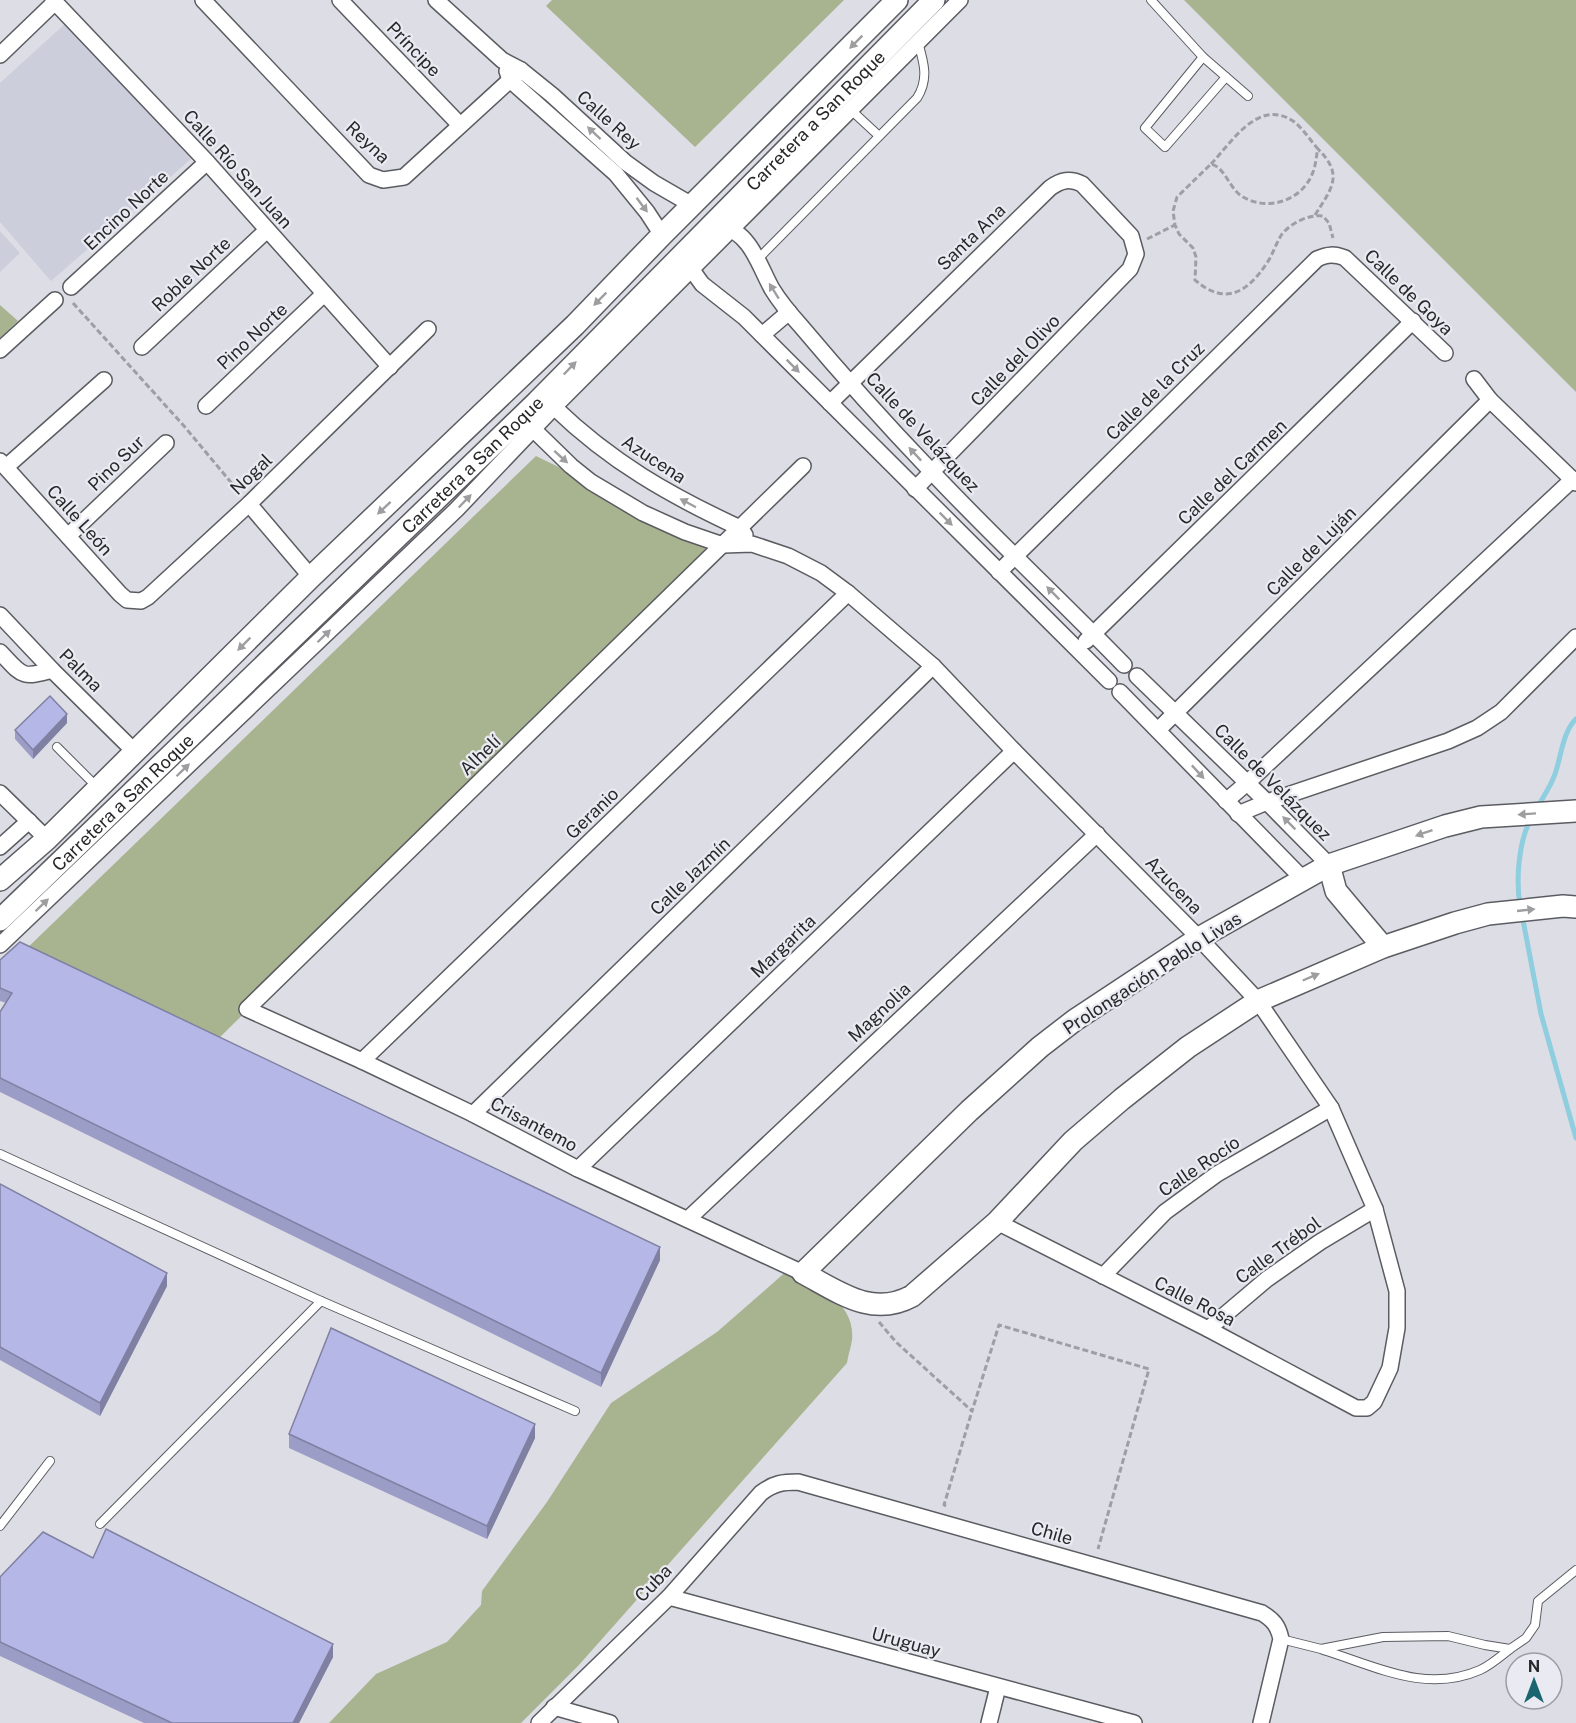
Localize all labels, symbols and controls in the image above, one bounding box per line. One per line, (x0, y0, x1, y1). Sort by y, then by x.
street label: Príncipe (383, 17, 445, 81)
one-way arrow (849, 35, 863, 49)
street label: Carretera a San Roque (741, 46, 889, 195)
street label: Calle Rey (573, 86, 645, 154)
street label: Calle Río San Juan (179, 105, 297, 233)
street label: Reyna (342, 117, 394, 167)
one-way arrow (587, 127, 601, 141)
street label: Encino Norte (79, 166, 173, 254)
one-way arrow (636, 197, 648, 213)
street label: Santa Ana (933, 199, 1009, 275)
street label: Roble Norte (147, 232, 235, 316)
street label: Calle de Goya (1361, 245, 1457, 339)
one-way arrow (769, 283, 780, 299)
one-way arrow (593, 292, 607, 307)
street label: Pino Norte (213, 298, 291, 374)
street label: Calle del Olivo (966, 310, 1064, 410)
street label: Calle de la Cruz (1102, 338, 1208, 444)
one-way arrow (786, 359, 800, 373)
one-way arrow (563, 361, 577, 376)
street label: Calle de Velázquez (862, 368, 984, 496)
street label: Carretera a San Roque (397, 392, 547, 538)
street label: Calle del Carmen (1173, 415, 1291, 529)
street label: Pino Sur (83, 431, 149, 495)
street label: Azucena (618, 431, 690, 487)
one-way arrow (908, 447, 922, 462)
street label: Nogal (226, 449, 276, 499)
one-way arrow (554, 451, 569, 464)
street label: Calle León (43, 480, 117, 560)
one-way arrow (458, 493, 472, 508)
one-way arrow (679, 498, 696, 508)
one-way arrow (378, 500, 392, 514)
street label: Calle de Luján (1262, 502, 1360, 600)
one-way arrow (938, 512, 952, 526)
one-way arrow (1046, 586, 1060, 600)
one-way arrow (317, 629, 331, 643)
one-way arrow (238, 636, 252, 650)
street label: Palma (55, 644, 107, 696)
street label: Calle de Velázquez (1210, 719, 1336, 845)
street label: Carretera a San Roque (47, 729, 197, 875)
street label: Alhelí (455, 730, 505, 779)
one-way arrow (176, 763, 191, 777)
one-way arrow (1191, 764, 1204, 779)
street label: Geranio (561, 783, 623, 843)
one-way arrow (1517, 809, 1536, 818)
one-way arrow (1282, 817, 1296, 831)
one-way arrow (1415, 828, 1433, 838)
street label: Calle Jazmín (646, 833, 734, 919)
street label: Azucena (1141, 852, 1207, 918)
one-way arrow (35, 898, 50, 912)
one-way arrow (1516, 905, 1535, 915)
street label: Prolongación Pablo Livas (1059, 908, 1245, 1038)
street label: Margarita (746, 910, 820, 982)
one-way arrow (1303, 973, 1320, 982)
street label: Magnolia (844, 978, 914, 1046)
street label: Crisantemo (487, 1092, 581, 1156)
street label: Calle Rocío (1155, 1131, 1243, 1201)
street label: Calle Trébol (1231, 1212, 1325, 1288)
street label: Calle Rosa (1151, 1272, 1239, 1330)
street label: Chile (1029, 1517, 1075, 1549)
street label: Cuba (630, 1560, 676, 1606)
street label: Uruguay (869, 1623, 943, 1661)
north arrow (1504, 1651, 1564, 1711)
text: N (1528, 1657, 1540, 1676)

